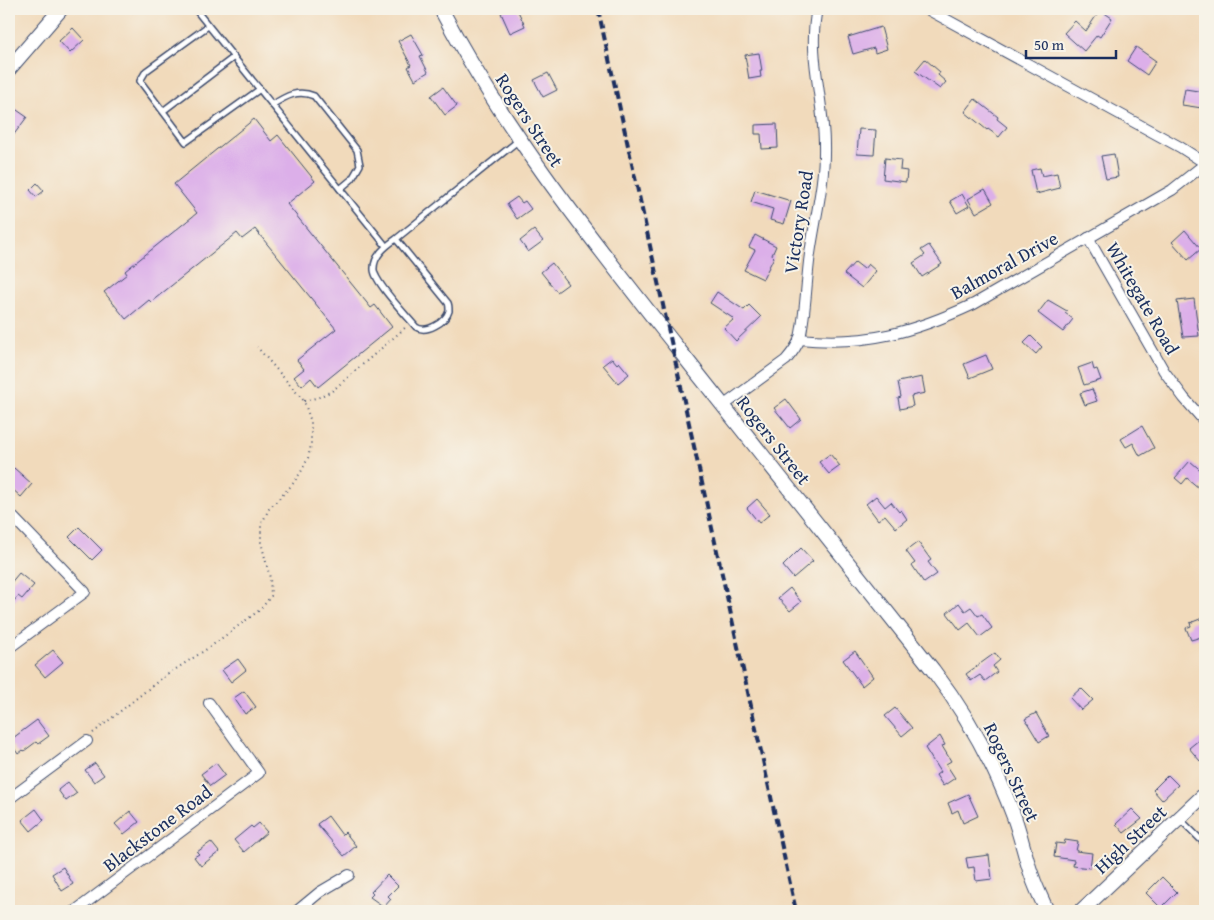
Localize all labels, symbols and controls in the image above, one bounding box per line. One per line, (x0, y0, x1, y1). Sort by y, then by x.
scale bar (1026, 28, 1116, 60)
text: 50 m (1034, 34, 1065, 55)
street label: Rogers Street (489, 68, 571, 173)
street label: Victory Road (776, 168, 820, 275)
street label: Balmoral Drive (945, 224, 1063, 306)
street label: Whitegate Road (1099, 237, 1187, 360)
street label: Rogers Street (730, 389, 818, 491)
street label: Rogers Street (977, 718, 1047, 826)
street label: Blackstone Road (97, 777, 218, 878)
street label: High Street (1087, 798, 1173, 880)

